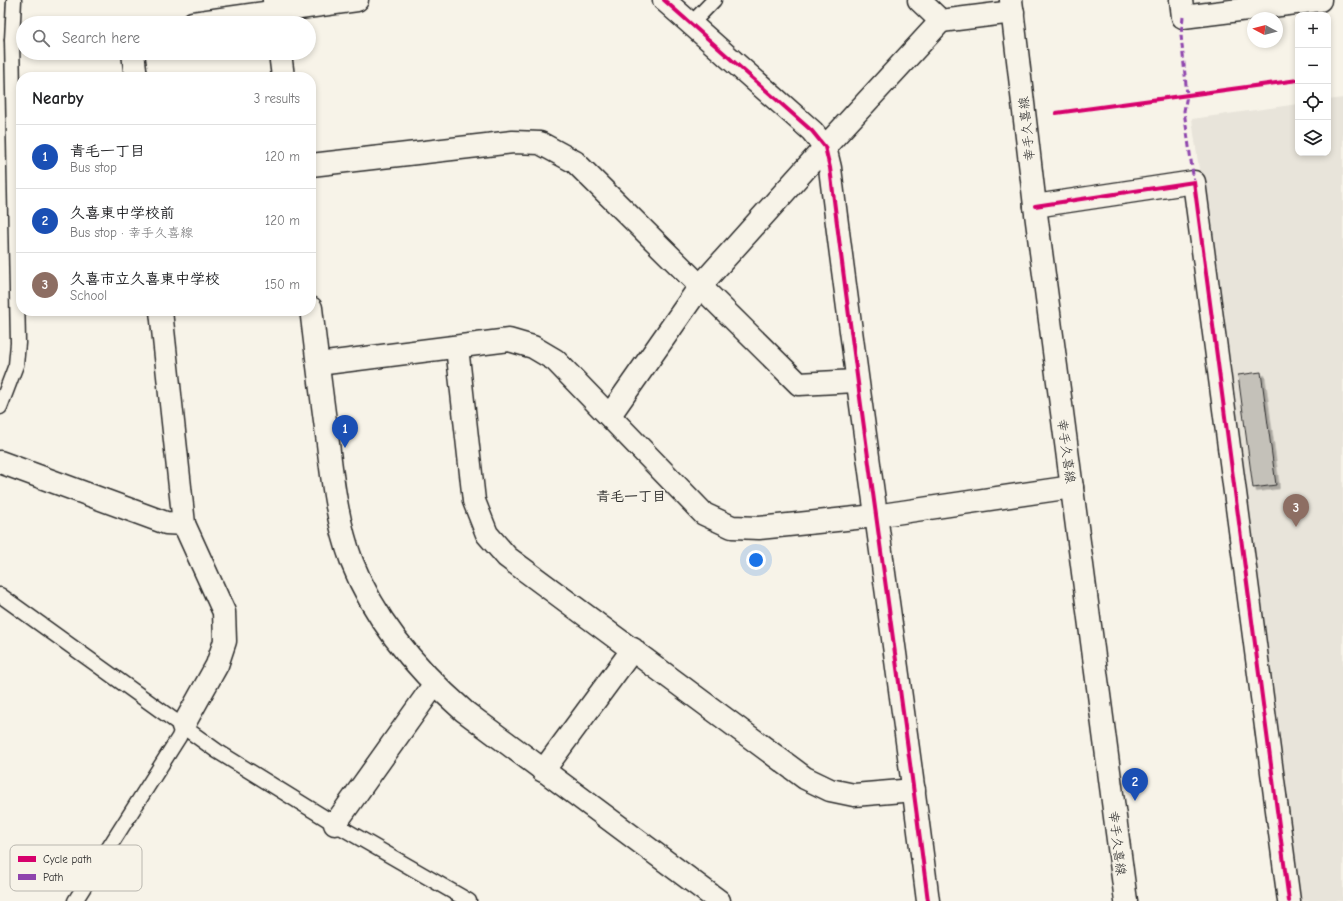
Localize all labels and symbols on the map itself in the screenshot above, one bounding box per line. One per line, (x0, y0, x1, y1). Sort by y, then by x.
north arrow (1247, 12, 1283, 48)
street label: 幸手久喜線 (1016, 95, 1037, 162)
pin: 1 (332, 415, 358, 448)
street label: 幸手久喜線 (1055, 418, 1079, 485)
district label: 青毛一丁目 (596, 488, 666, 505)
pin: 3 (1283, 494, 1309, 527)
your location (746, 550, 766, 570)
pin: 2 (1122, 768, 1148, 801)
street label: 幸手久喜線 (1106, 810, 1129, 877)
legend (10, 845, 142, 891)
text: Cycle path (43, 853, 92, 866)
text: Path (43, 871, 64, 884)

